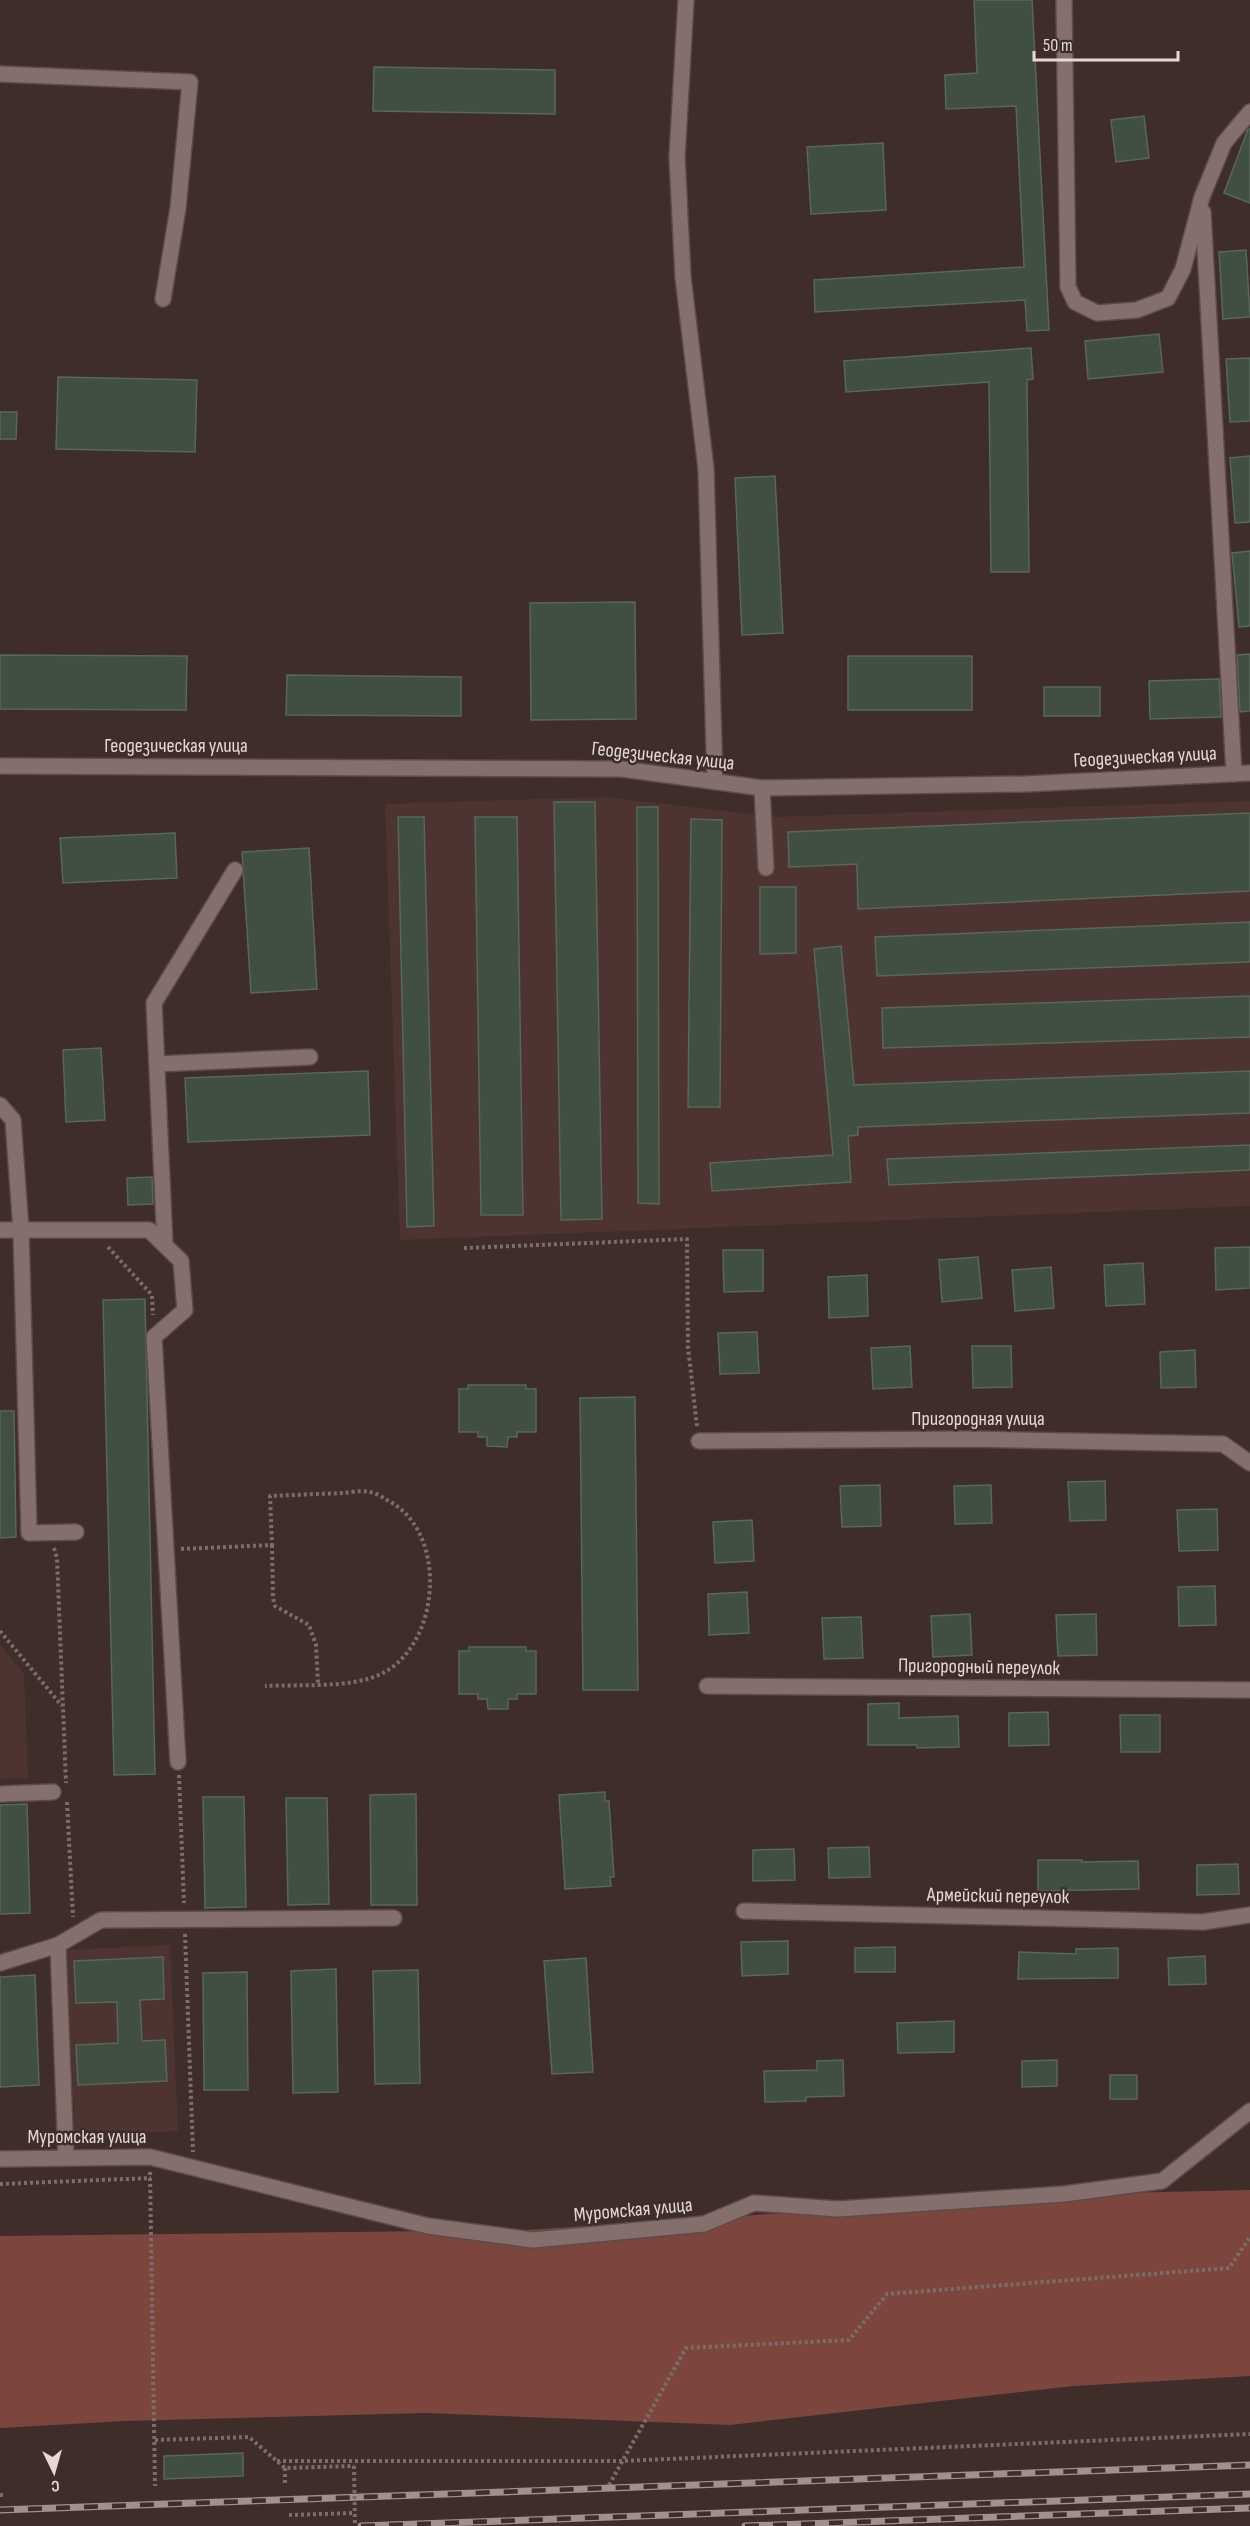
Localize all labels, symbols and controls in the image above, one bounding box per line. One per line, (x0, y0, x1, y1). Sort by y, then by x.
scale bar (1034, 24, 1178, 62)
text: 50 m (1043, 35, 1073, 56)
street label: Геодезическая улица (104, 734, 248, 758)
street label: Геодезическая улица (590, 737, 736, 775)
street label: Геодезическая улица (1073, 741, 1217, 773)
street label: Пригородная улица (911, 1407, 1045, 1431)
street label: Пригородный переулок (898, 1654, 1061, 1680)
street label: Армейский переулок (926, 1883, 1070, 1909)
street label: Муромская улица (27, 2125, 147, 2149)
street label: Муромская улица (573, 2193, 693, 2227)
north arrow (24, 2442, 84, 2502)
text: С (50, 2476, 60, 2495)

